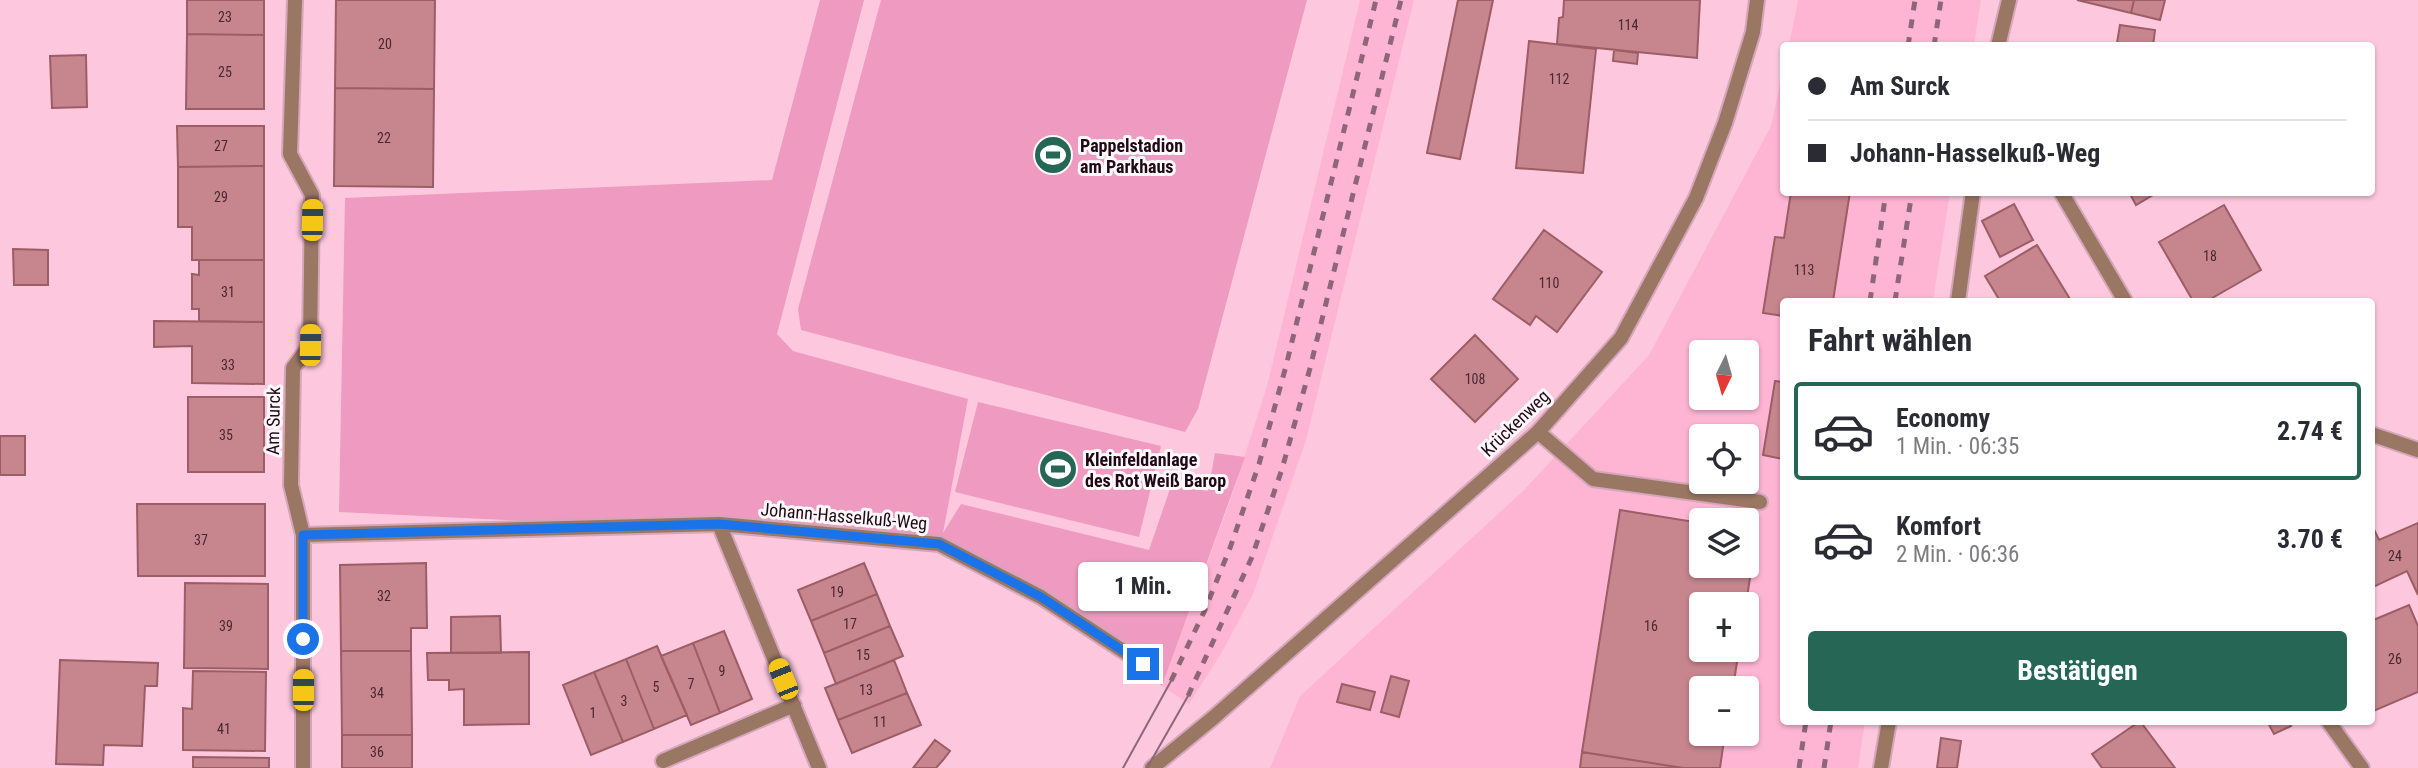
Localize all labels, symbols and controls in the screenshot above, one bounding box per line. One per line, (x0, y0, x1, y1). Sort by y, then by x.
house number: 23 (218, 9, 232, 25)
house number: 114 (1618, 17, 1638, 33)
house number: 20 (378, 36, 392, 52)
house number: 25 (218, 64, 232, 80)
house number: 112 (1549, 71, 1569, 87)
text: Am Surck (1850, 71, 1950, 101)
house number: 22 (377, 130, 391, 146)
sports icon: Pappelstadion am Parkhaus (1032, 134, 1074, 176)
place label: Pappelstadion am Parkhaus (1080, 135, 1183, 177)
house number: 27 (214, 138, 228, 154)
text: Johann-Hasselkuß-Weg (1850, 138, 2100, 168)
house number: 29 (214, 189, 228, 205)
car (302, 199, 323, 241)
house number: 18 (2203, 248, 2217, 264)
house number: 113 (1794, 262, 1814, 278)
house number: 110 (1539, 275, 1559, 291)
house number: 31 (221, 284, 235, 300)
text: Fahrt wählen (1808, 321, 1972, 359)
car (300, 324, 321, 366)
north arrow (1689, 340, 1759, 410)
map controls (1689, 340, 1759, 746)
house number: 33 (221, 357, 235, 373)
house number: 108 (1465, 371, 1485, 387)
street label: Krückenweg (1477, 385, 1553, 461)
street label: Am Surck (262, 387, 284, 455)
icon: car (1812, 400, 1875, 463)
text: Economy (1896, 403, 1990, 433)
text: 2.74 € (2277, 416, 2343, 446)
button: locate (1689, 424, 1759, 494)
house number: 35 (219, 427, 233, 443)
text: 1 Min. · 06:35 (1896, 433, 2019, 460)
sports icon: Kleinfeldanlage des Rot Weiß Barop (1037, 448, 1079, 490)
place label: Kleinfeldanlage des Rot Weiß Barop (1085, 449, 1226, 491)
street label: Johann-Hasselkuß-Weg (760, 498, 928, 534)
button: layers (1689, 508, 1759, 578)
icon: car (1812, 508, 1875, 571)
text: Komfort (1896, 511, 1981, 541)
text: 3.70 € (2277, 524, 2343, 554)
house number: 37 (194, 532, 208, 548)
text: 2 Min. · 06:36 (1896, 541, 2019, 568)
house number: 24 (2388, 548, 2402, 564)
callout: 1 Min. (1078, 562, 1208, 612)
text: 1 Min. (1114, 573, 1172, 600)
house number: 19 (830, 584, 844, 600)
house number: 32 (377, 588, 391, 604)
button: + (1689, 592, 1759, 662)
house number: 17 (843, 616, 857, 632)
house number: 39 (219, 618, 233, 634)
house number: 16 (1644, 618, 1658, 634)
route start (287, 623, 319, 655)
button: Bestätigen (1808, 631, 2347, 711)
house number: 15 (856, 647, 870, 663)
route end (1127, 648, 1159, 680)
house number: 26 (2388, 651, 2402, 667)
car (766, 656, 801, 702)
house number: 9 (719, 663, 725, 679)
car (293, 669, 314, 711)
house number: 7 (688, 676, 695, 692)
button: − (1689, 676, 1759, 746)
house number: 5 (653, 679, 660, 695)
house number: 13 (859, 682, 873, 698)
house number: 34 (370, 685, 384, 701)
house number: 3 (621, 693, 627, 709)
house number: 1 (590, 705, 596, 721)
house number: 11 (873, 714, 887, 730)
house number: 41 (217, 721, 231, 737)
house number: 36 (370, 744, 384, 760)

